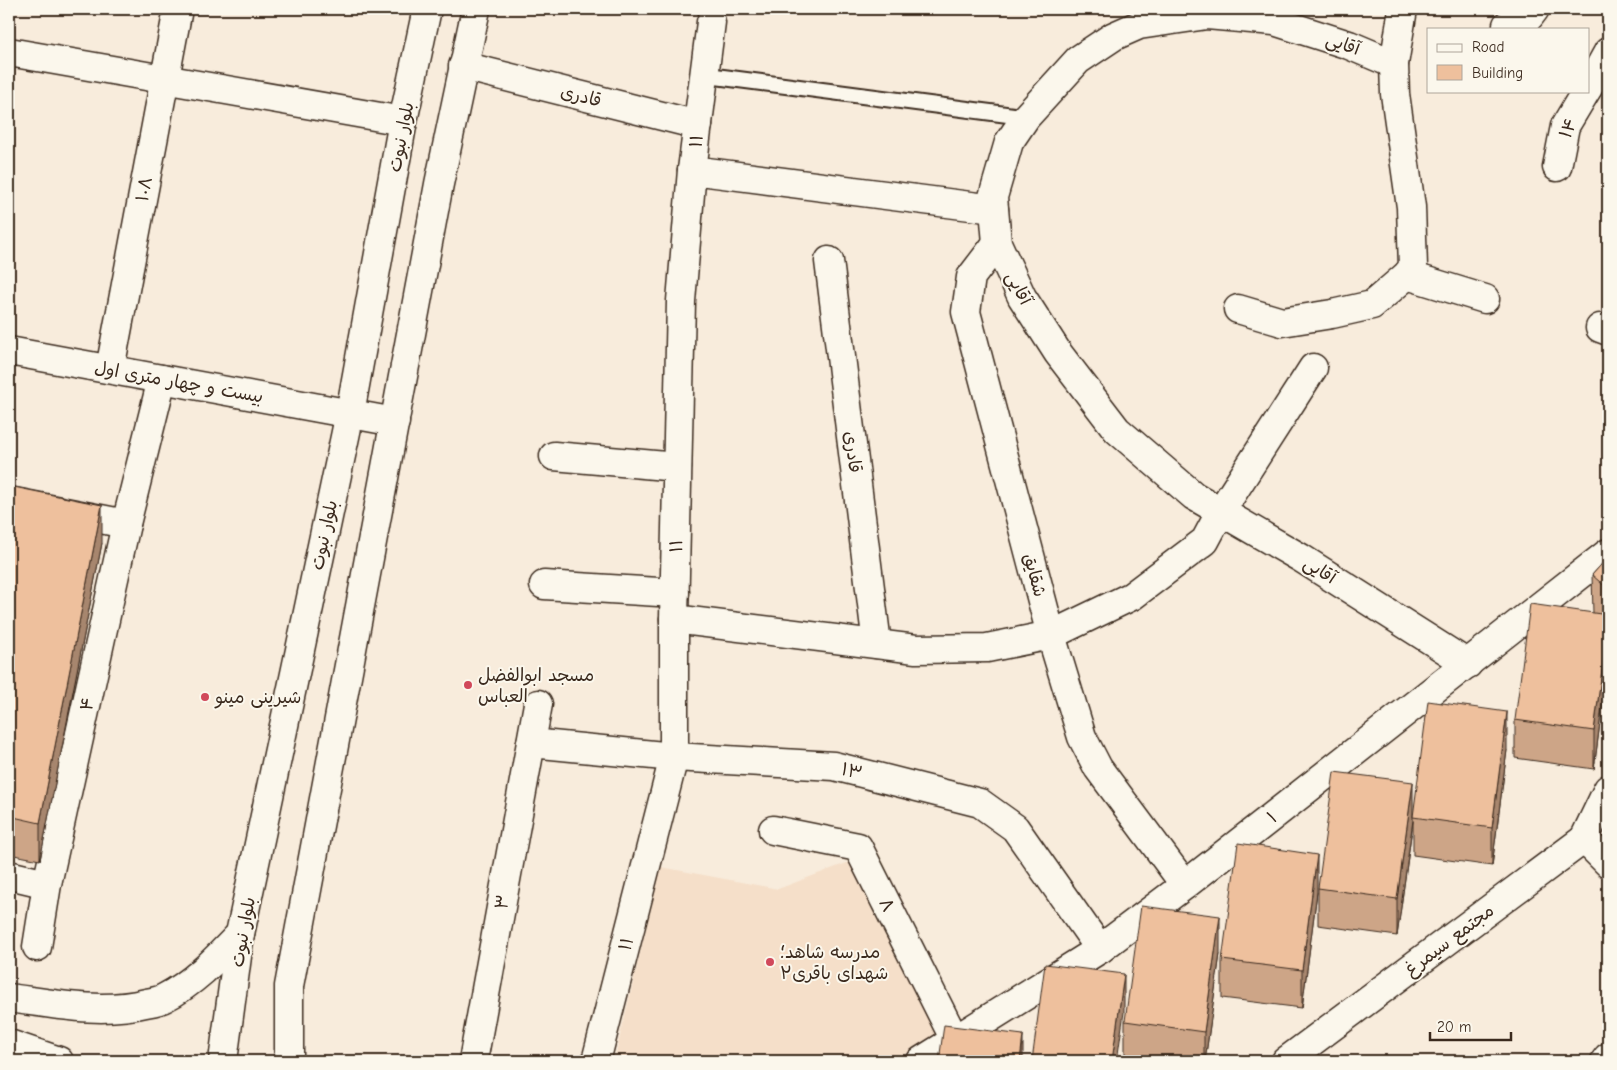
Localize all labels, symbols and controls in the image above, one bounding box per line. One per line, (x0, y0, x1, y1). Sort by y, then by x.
legend (1427, 28, 1590, 92)
street label: آقایی (1323, 29, 1364, 61)
text: Road (1472, 38, 1504, 56)
text: Building (1472, 64, 1523, 82)
street label: قادری (558, 81, 604, 112)
street label: بلوار نبوت (384, 100, 419, 174)
street label: ۱۴ (1555, 115, 1582, 141)
street label: ۱۱ (685, 133, 708, 149)
street label: ۱۰۸ (132, 175, 157, 203)
street label: آقایی (1001, 268, 1037, 310)
street label: بیست و چهار متری اول (93, 357, 265, 409)
street label: قادری (840, 430, 865, 474)
street label: بلوار نبوت (307, 498, 342, 572)
street label: ۱۱ (666, 539, 687, 553)
street label: شقایق (1019, 551, 1050, 599)
street label: آقایی (1300, 552, 1341, 589)
place label: مسجد ابوالفضل العباس (478, 665, 594, 707)
marker: مسجد ابوالفضل العباس (462, 679, 474, 691)
place label: شیرینی مینو (214, 687, 302, 709)
marker: شیرینی مینو (199, 691, 211, 703)
street label: ۴ (76, 695, 99, 713)
street label: ۱۳ (839, 759, 865, 784)
street label: ۱ (1263, 807, 1281, 828)
street label: ۳ (491, 893, 514, 911)
street label: بلوار نبوت (227, 895, 260, 969)
street label: ۸ (874, 895, 899, 916)
street label: مجتمع سیمرغ (1400, 900, 1499, 982)
street label: ۱۱ (615, 935, 638, 953)
place label: مدرسه شاهد؛ شهدای باقری۲ (780, 942, 888, 984)
marker: مدرسه شاهد؛ شهدای باقری۲ (764, 956, 776, 968)
scale bar (1430, 1010, 1511, 1042)
text: 20 m (1437, 1018, 1471, 1036)

